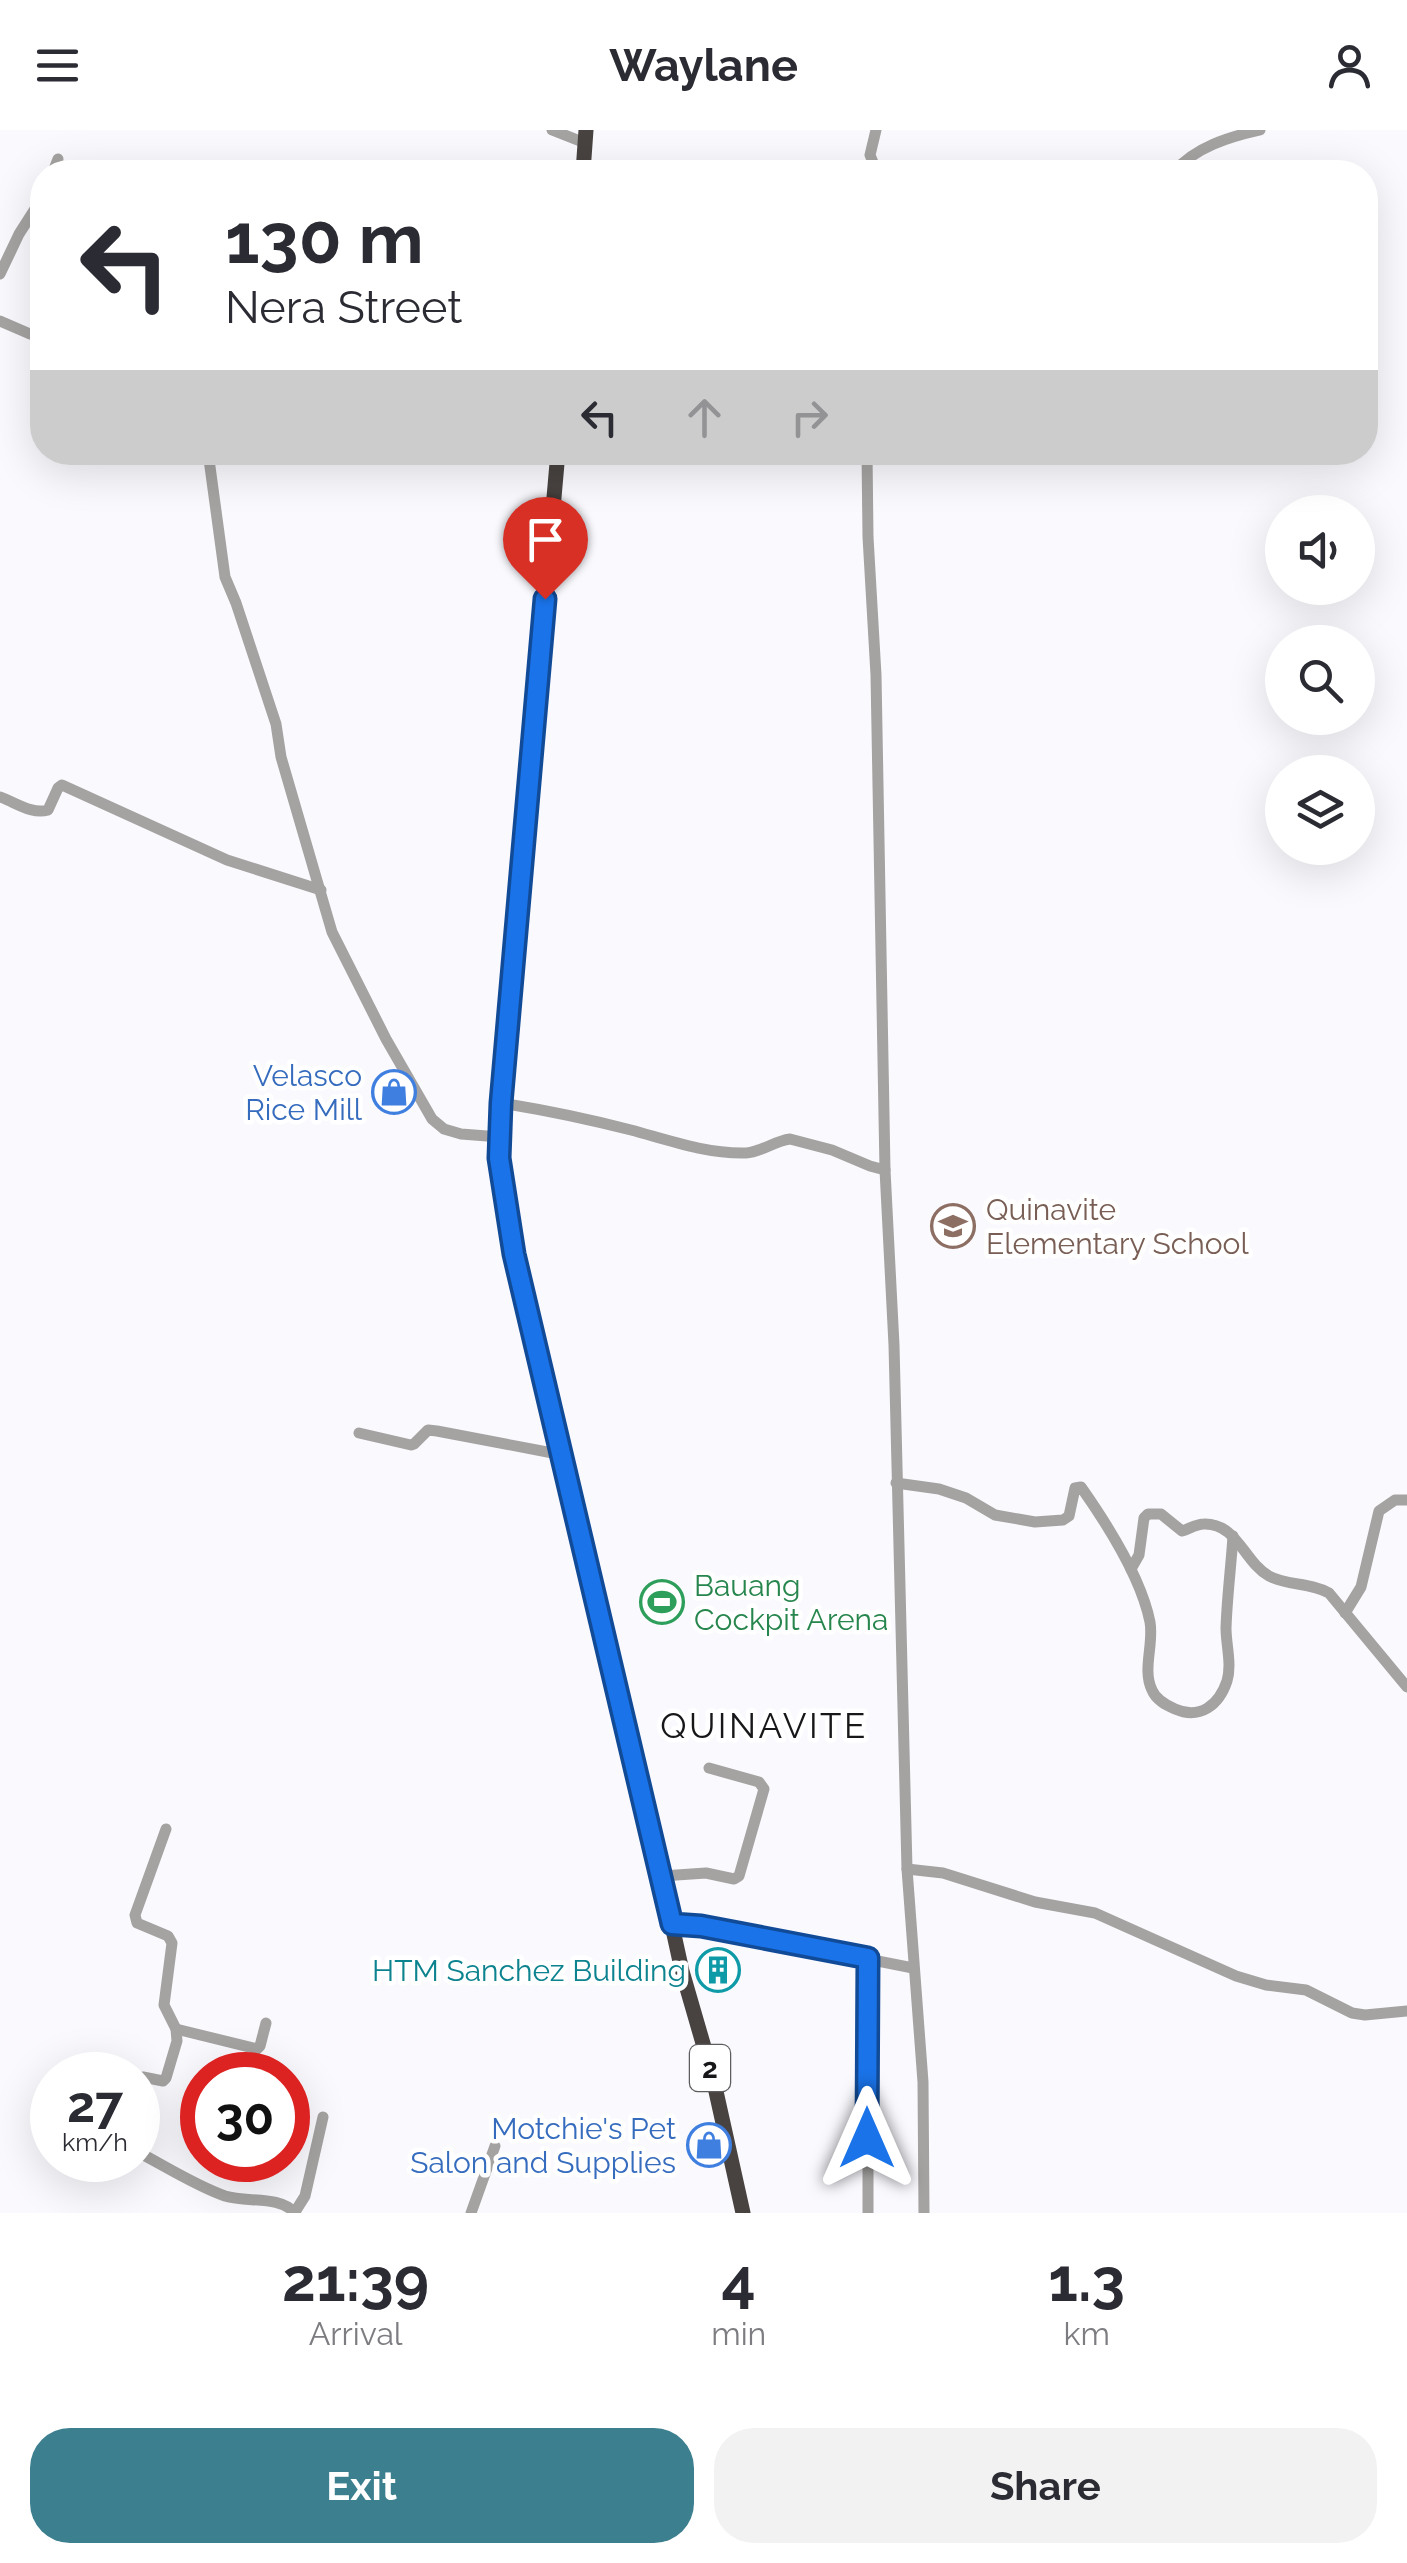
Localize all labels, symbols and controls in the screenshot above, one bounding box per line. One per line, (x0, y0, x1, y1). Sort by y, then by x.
icon: menu (30, 38, 85, 93)
icon: person (1322, 38, 1377, 93)
text: Waylane (609, 39, 798, 92)
text: 130 m (225, 197, 424, 279)
icon: left (60, 200, 190, 330)
text: Nera Street (225, 281, 462, 334)
icon: left (572, 390, 627, 445)
icon: ahead (677, 390, 732, 445)
icon: right (782, 390, 837, 445)
map controls (1265, 495, 1375, 865)
button: sound (1265, 495, 1375, 605)
pin (503, 497, 588, 600)
icon: arrive (518, 512, 573, 567)
button: search (1265, 625, 1375, 735)
button: layers (1265, 755, 1375, 865)
place label: Velasco Rice Mill (245, 1058, 363, 1127)
shop icon: Velasco Rice Mill (371, 1069, 417, 1115)
place label: Quinavite Elementary School (986, 1192, 1249, 1261)
school or university icon: Quinavite Elementary School (930, 1203, 976, 1249)
place label: Bauang Cockpit Arena (694, 1568, 888, 1637)
sports icon: Bauang Cockpit Arena (639, 1579, 685, 1625)
district label: QUINAVITE (660, 1705, 868, 1746)
building icon: HTM Sanchez Building (695, 1947, 741, 1993)
place label: HTM Sanchez Building (372, 1953, 686, 1988)
road number: 2 (690, 2045, 730, 2091)
speed limit sign: 30 (180, 2052, 310, 2182)
text: 27 (67, 2075, 123, 2134)
position arrow (815, 2086, 919, 2190)
place label: Motchie's Pet Salon and Supplies (410, 2111, 676, 2180)
shop icon: Motchie's Pet Salon and Supplies (686, 2122, 732, 2168)
text: km/h (62, 2127, 128, 2157)
text: 21:39 (282, 2245, 429, 2315)
text: 4 (722, 2245, 756, 2315)
text: 1.3 (1048, 2245, 1125, 2315)
text: Arrival (309, 2315, 403, 2352)
text: min (711, 2315, 766, 2352)
text: km (1063, 2315, 1110, 2352)
button: Exit (30, 2428, 694, 2543)
button: Share (714, 2428, 1377, 2543)

